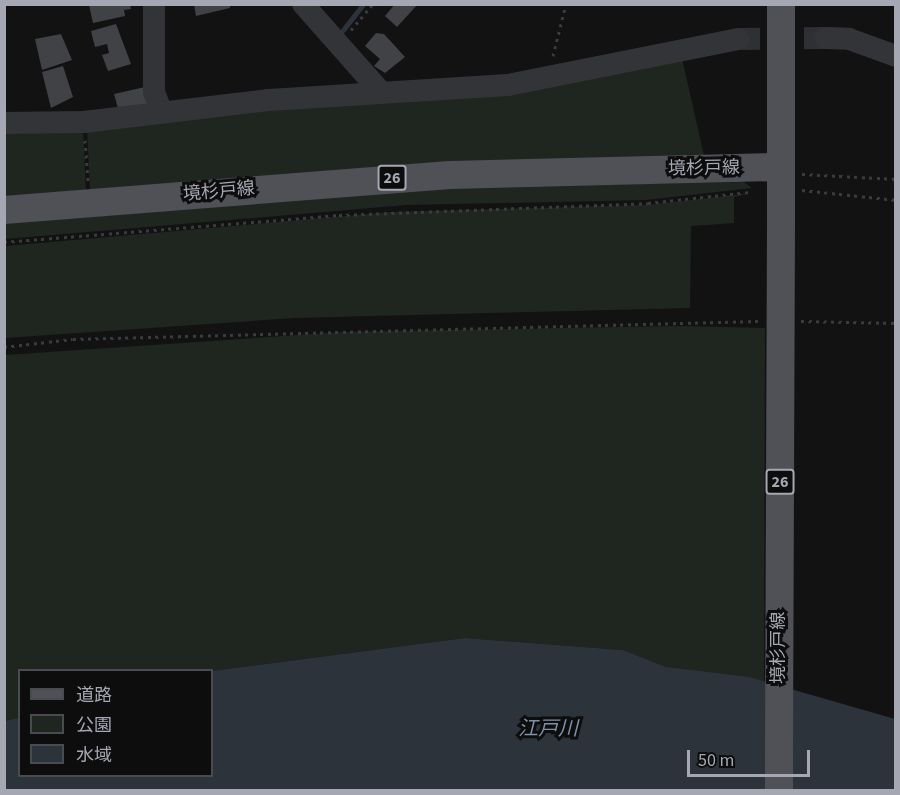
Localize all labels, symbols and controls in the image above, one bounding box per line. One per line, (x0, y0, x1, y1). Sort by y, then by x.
street label: 境杉戸線 (668, 158, 740, 180)
road number: 26 (377, 165, 407, 191)
street label: 境杉戸線 (182, 178, 256, 206)
road number: 26 (765, 469, 795, 495)
street label: 境杉戸線 (768, 612, 790, 684)
legend (18, 669, 213, 777)
text: 道路 (76, 683, 112, 708)
text: 公園 (76, 713, 112, 738)
water label: 江戸川 (518, 717, 578, 741)
scale bar (690, 738, 813, 776)
text: 水域 (76, 743, 112, 768)
text: 50 m (698, 748, 734, 773)

